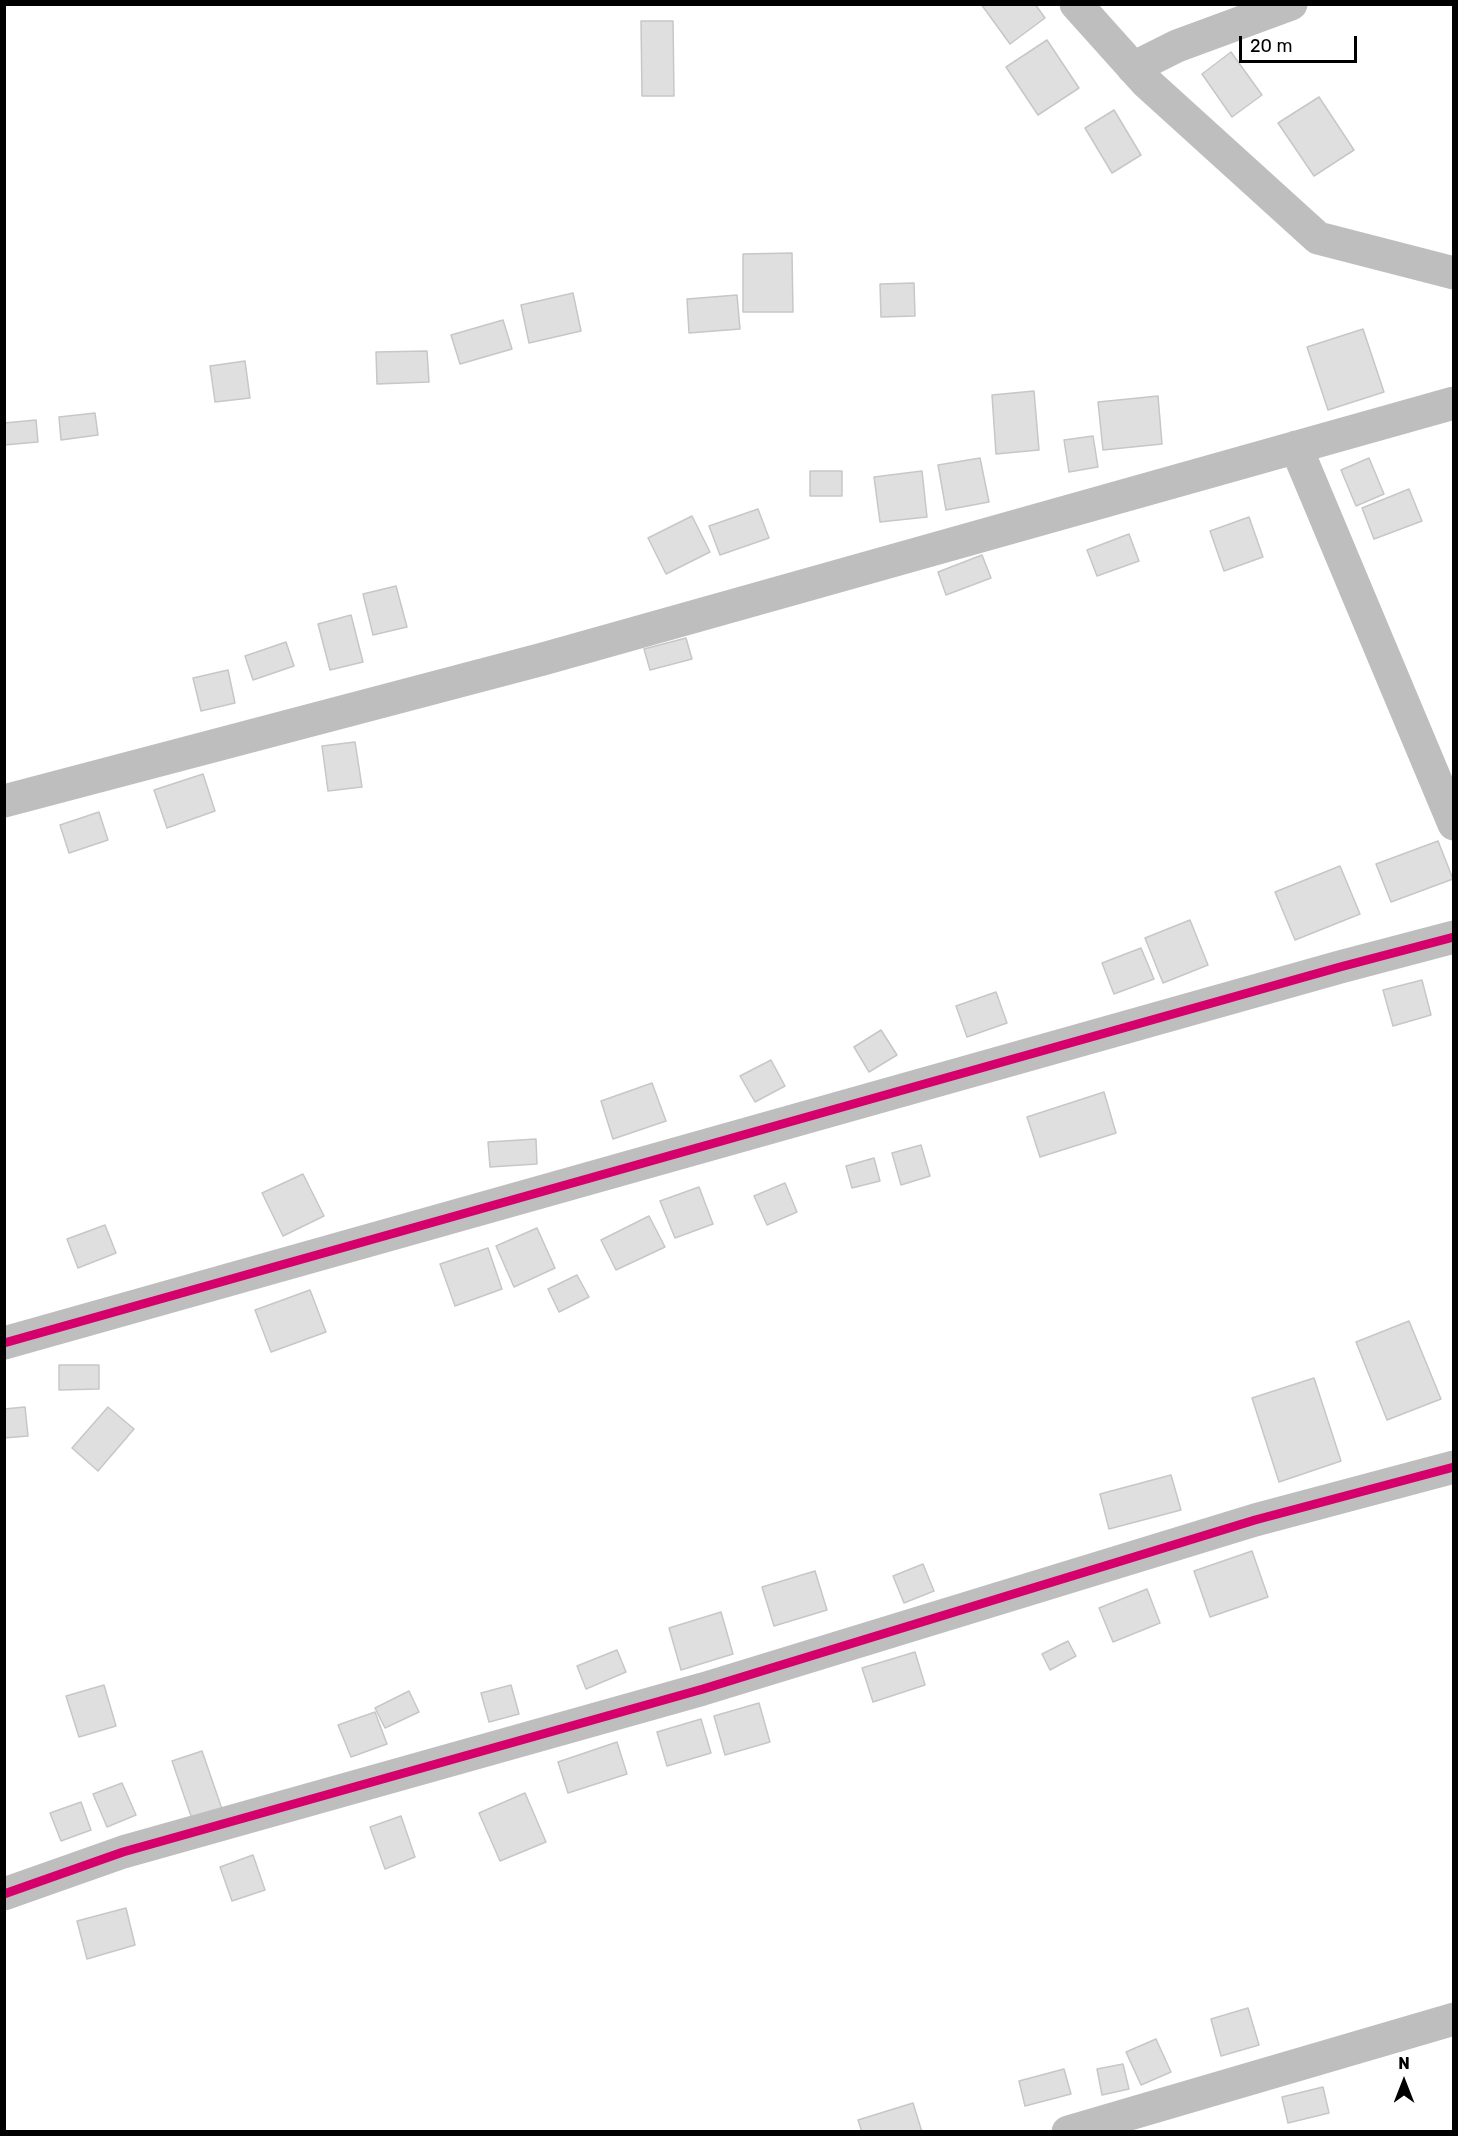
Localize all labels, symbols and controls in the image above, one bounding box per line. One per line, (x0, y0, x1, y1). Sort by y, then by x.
scale bar (1242, 24, 1360, 62)
text: 20 m (1250, 35, 1292, 57)
north arrow (1374, 2052, 1434, 2112)
text: N (1398, 2054, 1410, 2073)

